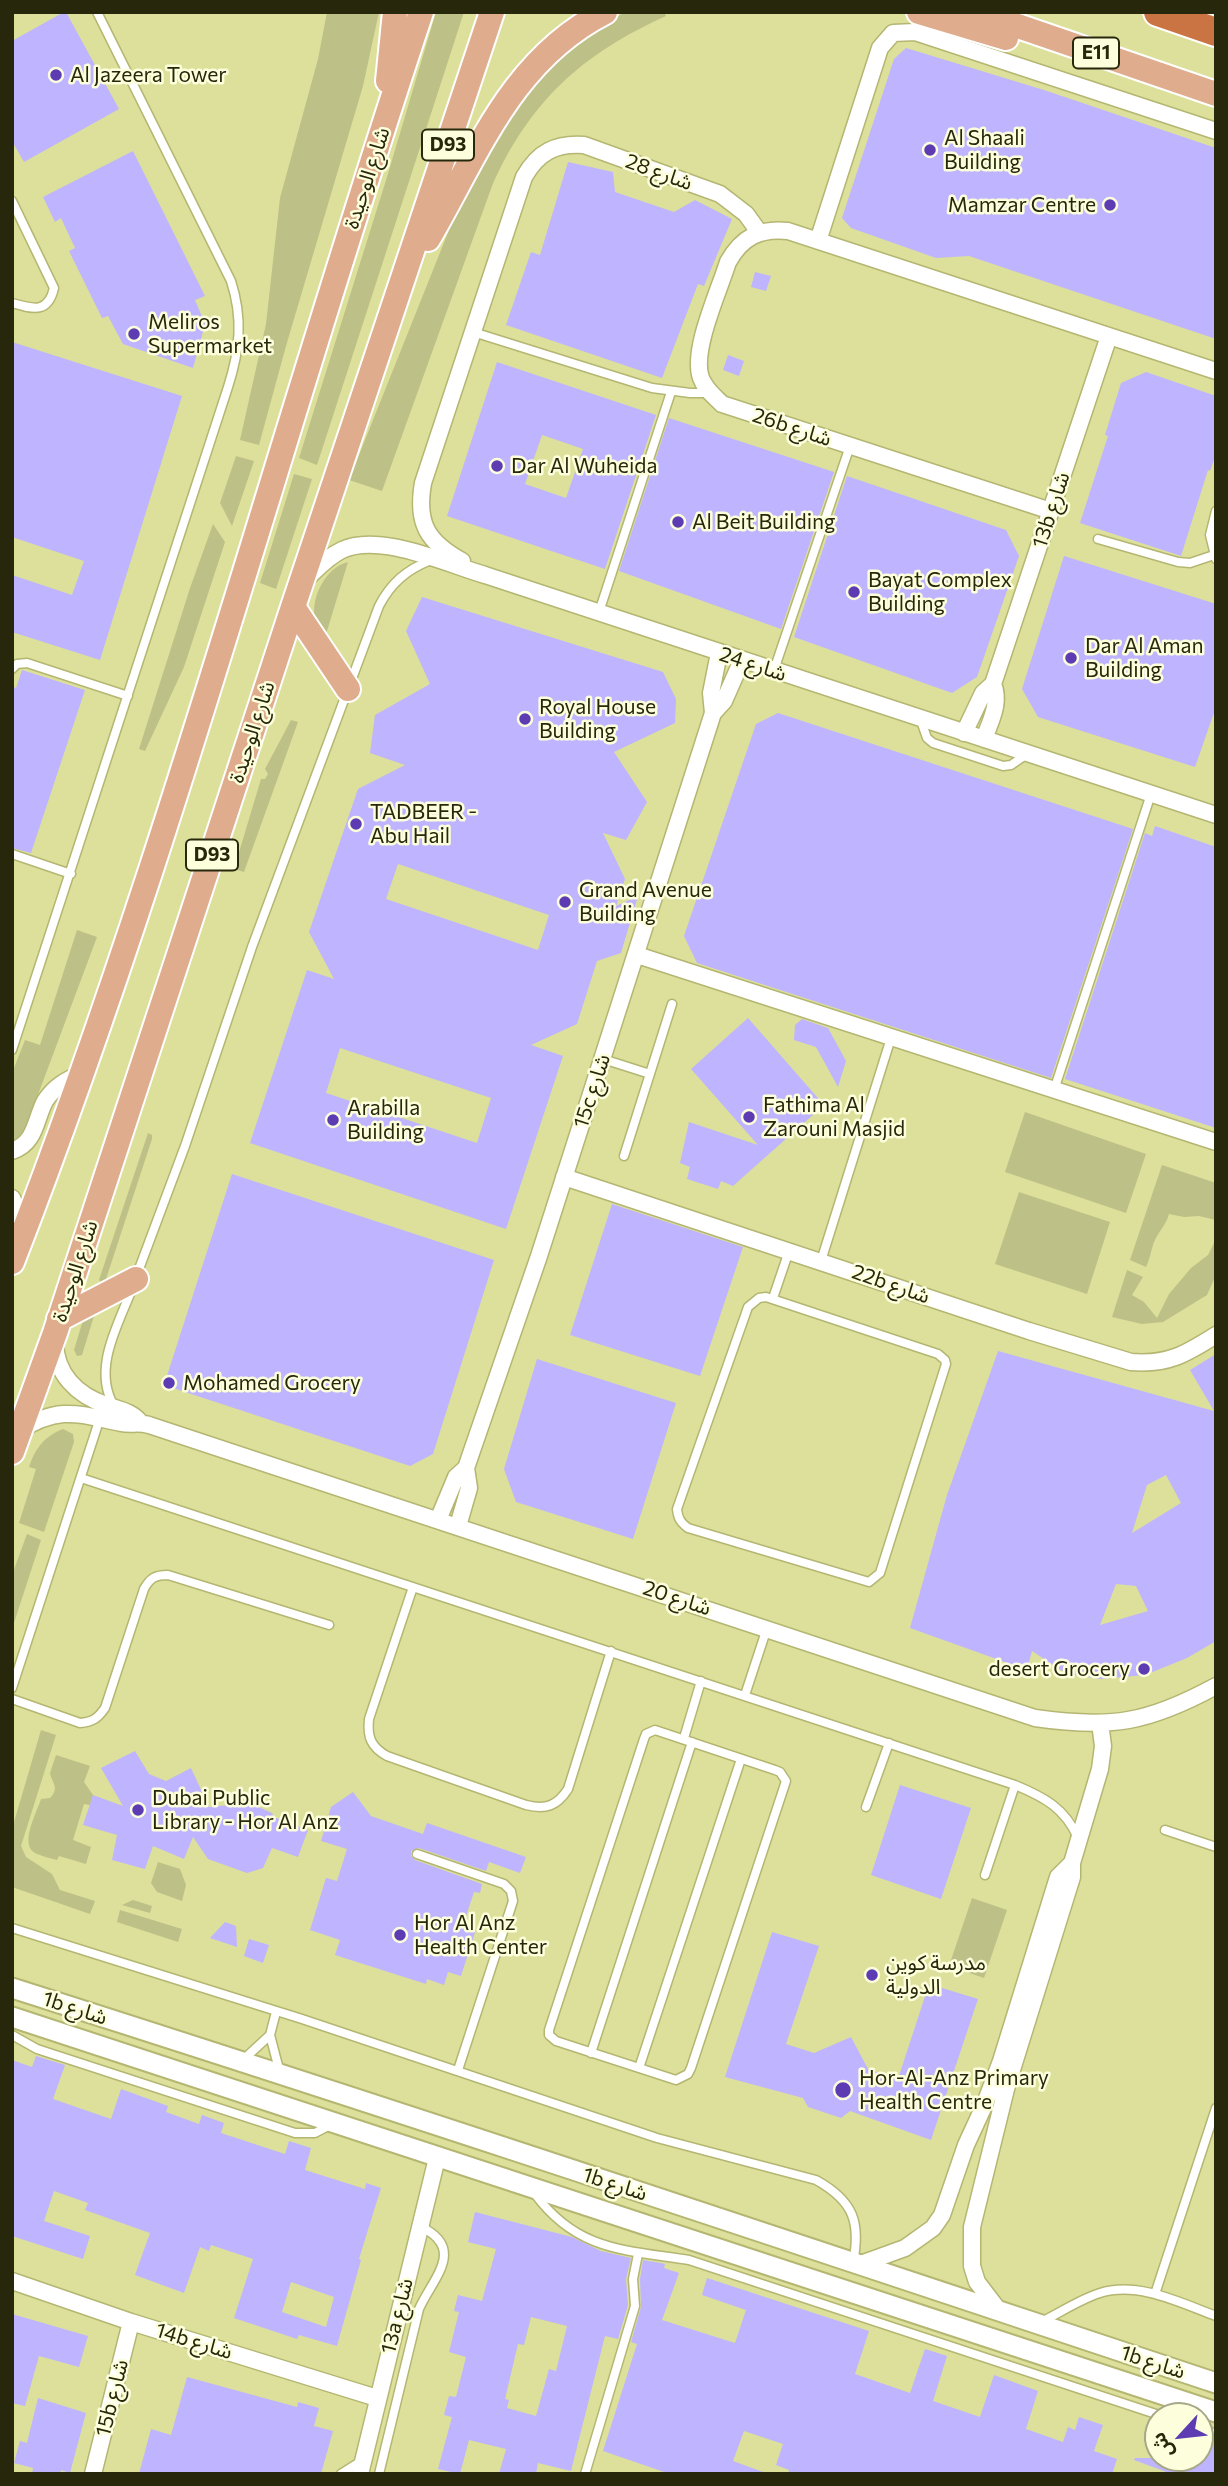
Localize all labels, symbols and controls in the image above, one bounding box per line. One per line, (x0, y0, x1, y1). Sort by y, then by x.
road number: E11 (1073, 38, 1119, 68)
place label: Al Jazeera Tower (70, 62, 227, 88)
marker: Al Jazeera Tower (48, 67, 64, 83)
street label: شارع الوحيدة (339, 124, 395, 232)
place label: Al Shaali Building (944, 125, 1025, 175)
road number: D93 (422, 130, 474, 160)
marker: Al Shaali Building (922, 142, 938, 158)
street label: شارع 28 (622, 148, 696, 196)
place label: Mamzar Centre (948, 192, 1096, 218)
marker: Mamzar Centre (1102, 197, 1118, 213)
place label: Meliros Supermarket (148, 309, 272, 359)
marker: Meliros Supermarket (126, 326, 142, 342)
street label: 26b شارع (749, 402, 835, 452)
place label: Dar Al Wuheida (511, 453, 657, 479)
marker: Dar Al Wuheida (489, 458, 505, 474)
street label: 13b شارع (1027, 469, 1075, 551)
place label: Al Beit Building (692, 509, 835, 535)
marker: Al Beit Building (670, 514, 686, 530)
place label: Bayat Complex Building (868, 567, 1012, 617)
marker: Bayat Complex Building (846, 584, 862, 600)
place label: Dar Al Aman Building (1085, 633, 1204, 683)
street label: شارع 24 (716, 641, 790, 687)
marker: Dar Al Aman Building (1063, 650, 1079, 666)
street label: شارع الوحيدة (224, 678, 280, 786)
place label: Royal House Building (539, 694, 656, 744)
marker: Royal House Building (517, 711, 533, 727)
place label: TADBEER - Abu Hail (370, 799, 477, 849)
marker: TADBEER - Abu Hail (348, 816, 364, 832)
road number: D93 (186, 840, 238, 870)
place label: Grand Avenue Building (579, 877, 712, 927)
marker: Grand Avenue Building (557, 894, 573, 910)
street label: 15c شارع (568, 1051, 616, 1131)
place label: Fathima Al Zarouni Masjid (763, 1092, 905, 1142)
place label: Arabilla Building (347, 1095, 424, 1145)
marker: Fathima Al Zarouni Masjid (741, 1109, 757, 1125)
marker: Arabilla Building (325, 1112, 341, 1128)
street label: شارع الوحيدة (47, 1217, 103, 1325)
street label: 22b شارع (849, 1259, 933, 1309)
place label: Mohamed Grocery (183, 1370, 361, 1396)
marker: Mohamed Grocery (161, 1375, 177, 1391)
street label: شارع 20 (640, 1575, 714, 1621)
place label: desert Grocery (988, 1656, 1130, 1682)
marker: desert Grocery (1136, 1661, 1152, 1677)
place label: Dubai Public Library - Hor Al Anz (152, 1785, 339, 1835)
marker: Dubai Public Library - Hor Al Anz (130, 1802, 146, 1818)
place label: Hor Al Anz Health Center (414, 1910, 547, 1960)
marker: Hor Al Anz Health Center (392, 1927, 408, 1943)
place label: مدرسة كوين الدولية (886, 1950, 986, 2000)
marker: مدرسة كوين الدولية (864, 1967, 880, 1983)
street label: 1b شارع (40, 1986, 110, 2030)
place label: Hor-Al-Anz Primary Health Centre (859, 2065, 1049, 2115)
marker: Hor-Al-Anz Primary Health Centre (833, 2080, 853, 2100)
street label: 1b شارع (580, 2162, 650, 2206)
street label: 13a شارع (375, 2276, 419, 2356)
street label: 14b شارع (153, 2317, 235, 2365)
street label: 1b شارع (1118, 2340, 1188, 2384)
street label: 15b شارع (90, 2357, 134, 2439)
north arrow (1144, 2402, 1214, 2472)
text: ش (1145, 2429, 1178, 2463)

